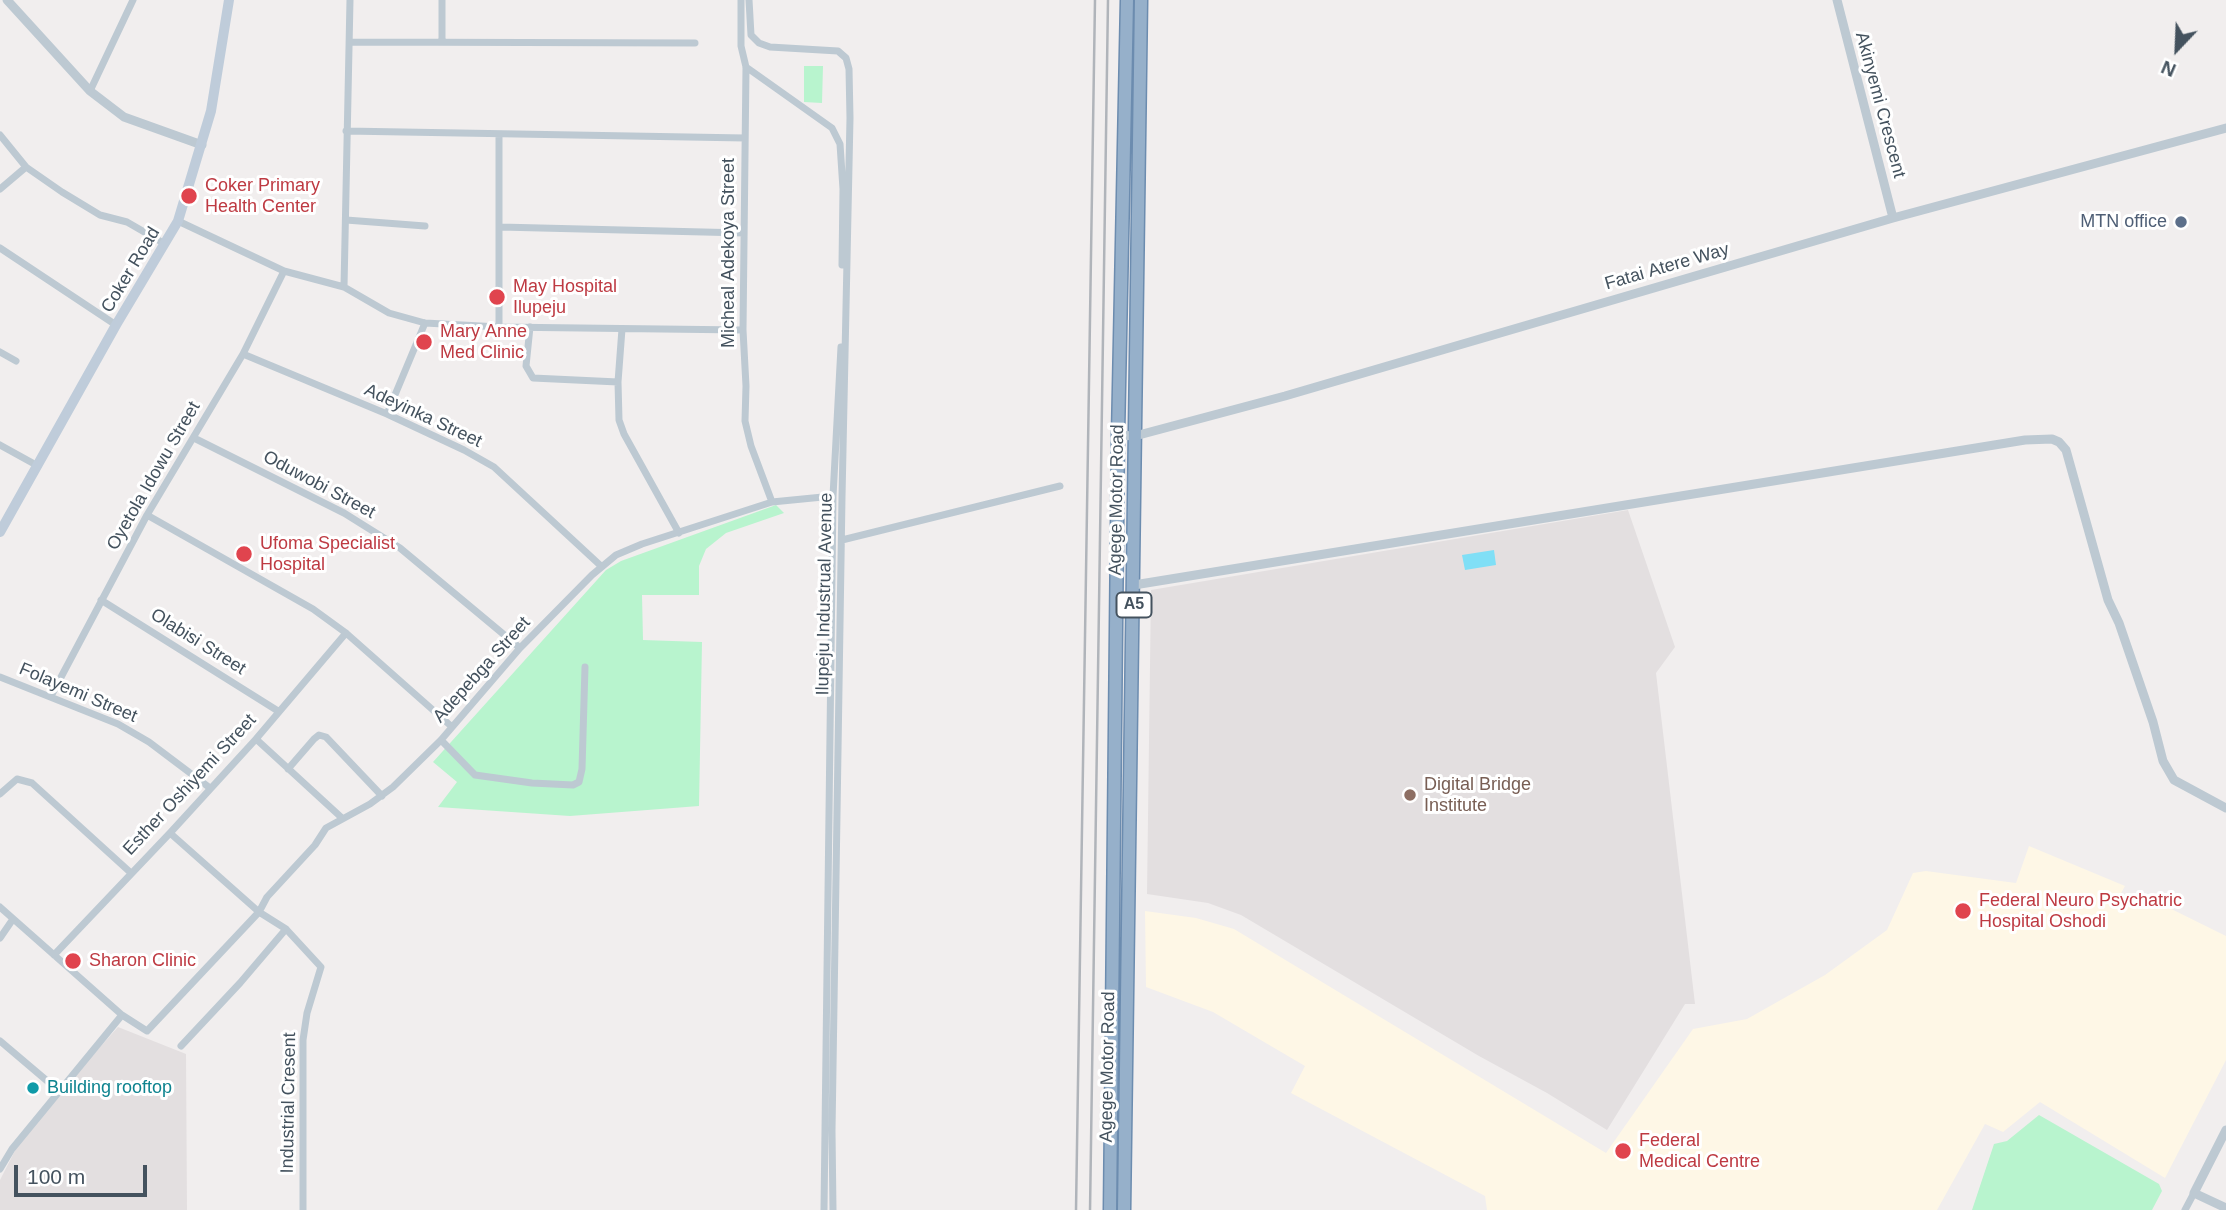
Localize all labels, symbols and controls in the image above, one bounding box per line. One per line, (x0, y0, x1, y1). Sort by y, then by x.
north arrow (2142, 14, 2212, 84)
street label: Akinyemi Crescent (1850, 30, 1910, 180)
text: N (2158, 56, 2179, 81)
street label: Micheal Adekoya Street (718, 158, 740, 348)
place label: Coker Primary Health Center (205, 175, 320, 218)
marker: Coker Primary Health Center (179, 186, 199, 206)
place label: MTN office (2080, 211, 2167, 233)
marker: MTN office (2173, 214, 2189, 230)
street label: Coker Road (97, 223, 165, 317)
street label: Fatai Atere Way (1602, 239, 1732, 295)
place label: May Hospital Ilupeju (513, 276, 617, 318)
marker: May Hospital Ilupeju (487, 287, 507, 307)
place label: Mary Anne Med Clinic (440, 321, 527, 364)
marker: Mary Anne Med Clinic (414, 332, 434, 352)
street label: Adeyinka Street (361, 379, 485, 453)
street label: Oyetola Idowu Street (103, 398, 205, 554)
street label: Agege Motor Road (1105, 424, 1129, 576)
street label: Oduwobi Street (259, 446, 379, 524)
street label: Ilupeju Industrual Avenue (812, 492, 838, 696)
place label: Ufoma Specialist Hospital (260, 533, 395, 576)
marker: Ufoma Specialist Hospital (234, 544, 254, 564)
road number: A5 (1116, 592, 1152, 618)
street label: Olabisi Street (146, 604, 250, 680)
street label: Adepebga Street (429, 613, 535, 727)
street label: Folayemi Street (16, 658, 140, 728)
street label: Esther Oshiyemi Street (119, 710, 261, 860)
place label: Digital Bridge Institute (1424, 774, 1531, 816)
marker: Digital Bridge Institute (1402, 787, 1418, 803)
place label: Federal Neuro Psychatric Hospital Oshodi (1979, 890, 2182, 932)
marker: Federal Neuro Psychatric Hospital Oshodi (1953, 901, 1973, 921)
place label: Sharon Clinic (89, 950, 196, 972)
marker: Sharon Clinic (63, 951, 83, 971)
street label: Agege Motor Road (1096, 991, 1120, 1143)
street label: Industrial Cresent (277, 1032, 301, 1174)
place label: Building rooftop (47, 1077, 172, 1099)
marker: Building rooftop (25, 1080, 41, 1096)
place label: Federal Medical Centre (1639, 1130, 1760, 1172)
marker: Federal Medical Centre (1613, 1141, 1633, 1161)
scale bar (18, 1150, 150, 1194)
text: 100 m (27, 1165, 85, 1188)

